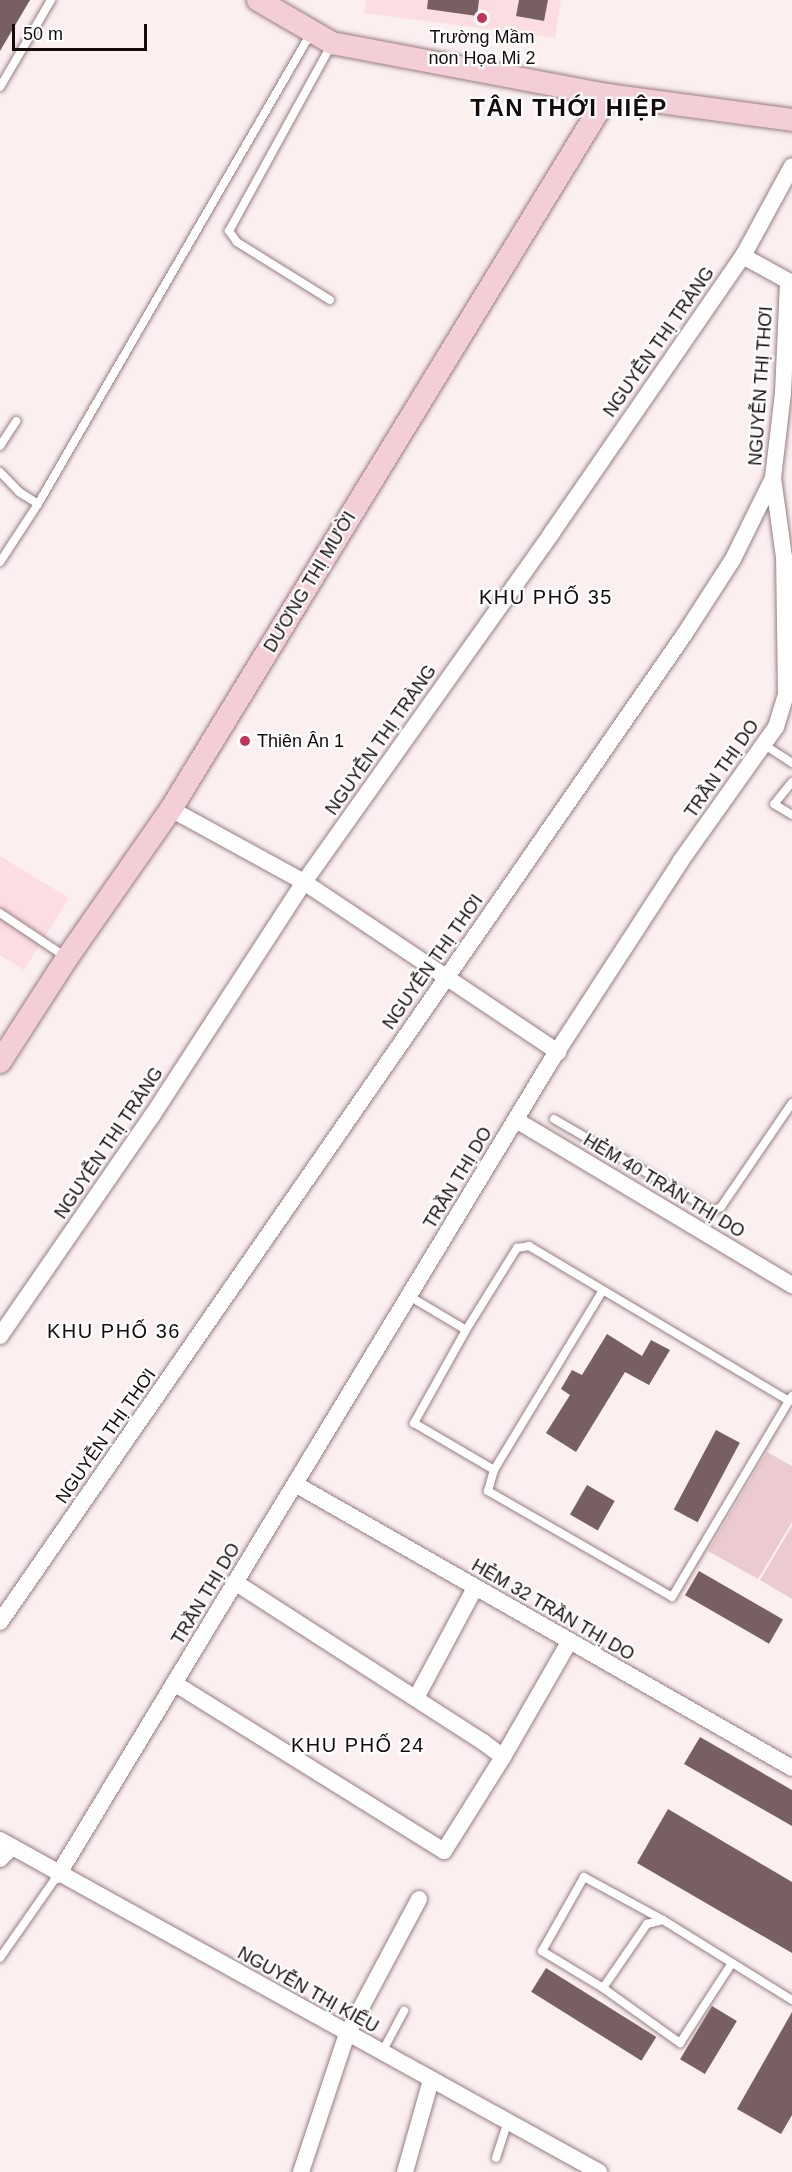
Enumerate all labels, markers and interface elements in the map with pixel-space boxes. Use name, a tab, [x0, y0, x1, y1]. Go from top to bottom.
marker: Trường Mầm non Họa Mi 2	[475, 11, 489, 25]
scale bar	[15, 12, 150, 50]
text: 50 m	[23, 24, 63, 44]
place label: Trường Mầm non Họa Mi 2	[428, 27, 536, 70]
district label: TÂN THỚI HIỆP	[470, 94, 668, 122]
street label: NGUYỄN THỊ TRÀNG	[599, 262, 719, 422]
street label: NGUYỄN THỊ THƠI	[745, 305, 777, 467]
street label: DƯƠNG THỊ MƯỜI	[259, 508, 361, 656]
district label: KHU PHỐ 35	[479, 585, 613, 609]
street label: NGUYỄN THỊ TRÀNG	[321, 660, 441, 820]
street label: TRẦN THỊ DO	[680, 716, 764, 822]
place label: Thiên Ân 1	[257, 730, 344, 752]
marker: Thiên Ân 1	[238, 734, 252, 748]
street label: NGUYỄN THỊ THƠI	[378, 890, 488, 1034]
street label: NGUYỄN THỊ TRÀNG	[50, 1063, 168, 1223]
street label: TRẦN THỊ DO	[419, 1123, 497, 1233]
street label: HẺM 40 TRẦN THỊ DO	[579, 1129, 749, 1243]
district label: KHU PHỐ 36	[47, 1319, 181, 1343]
street label: NGUYỄN THỊ THƠI	[51, 1364, 161, 1508]
street label: TRẦN THỊ DO	[167, 1539, 245, 1649]
street label: HẺM 32 TRẦN THỊ DO	[467, 1554, 639, 1666]
district label: KHU PHỐ 24	[291, 1733, 425, 1757]
street label: NGUYỄN THỊ KIỂU	[234, 1942, 382, 2038]

